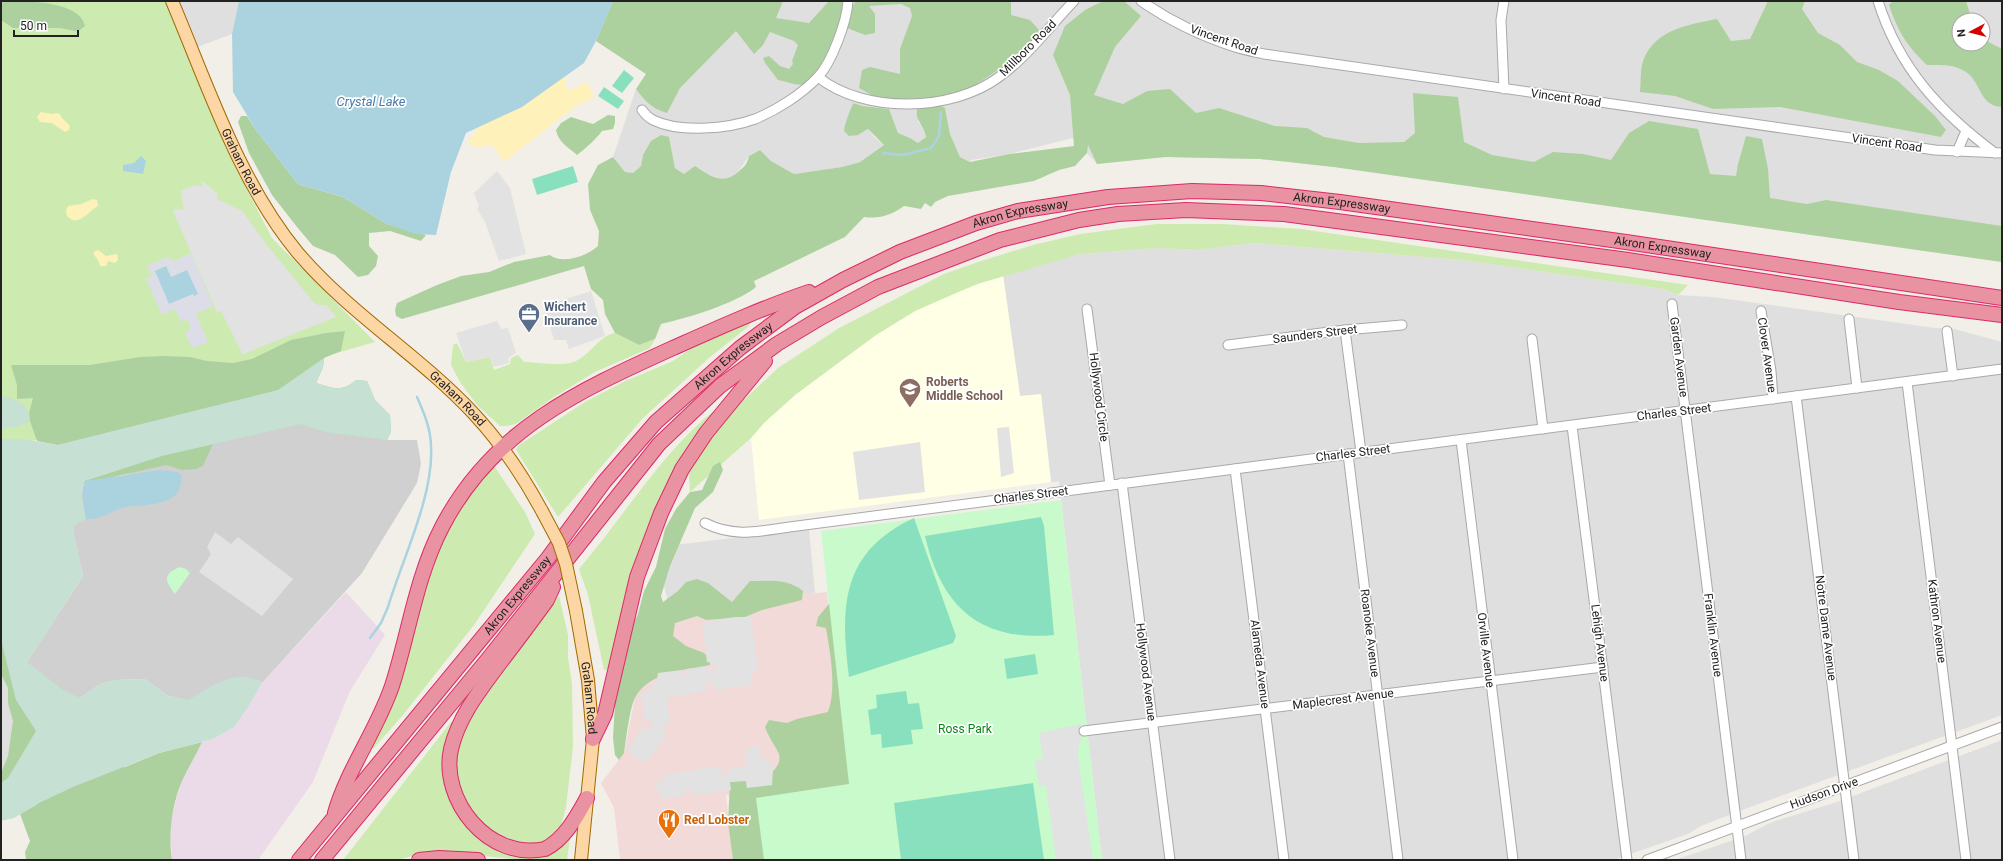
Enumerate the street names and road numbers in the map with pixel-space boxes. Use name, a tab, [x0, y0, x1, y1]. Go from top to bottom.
street label: Millboro Road	[997, 17, 1059, 79]
street label: Vincent Road	[1188, 22, 1260, 58]
street label: Vincent Road	[1530, 86, 1602, 110]
street label: Graham Road	[219, 126, 264, 198]
street label: Vincent Road	[1851, 131, 1923, 155]
street label: Akron Expressway	[1292, 190, 1391, 216]
street label: Akron Expressway	[971, 196, 1069, 231]
street label: Akron Expressway	[1613, 233, 1712, 262]
street label: Garden Avenue	[1667, 316, 1691, 398]
street label: Clover Avenue	[1755, 316, 1779, 394]
street label: Akron Expressway	[691, 319, 775, 392]
street label: Saunders Street	[1272, 322, 1358, 346]
street label: Hollywood Circle	[1087, 352, 1111, 442]
street label: Graham Road	[427, 368, 488, 429]
street label: Charles Street	[1636, 400, 1712, 424]
street label: Charles Street	[1315, 441, 1391, 465]
street label: Charles Street	[993, 483, 1069, 507]
street label: Akron Expressway	[481, 553, 554, 638]
street label: Notre Dame Avenue	[1813, 574, 1839, 682]
street label: Kathron Avenue	[1925, 578, 1949, 664]
street label: Roanoke Avenue	[1358, 588, 1382, 678]
street label: Franklin Avenue	[1701, 592, 1725, 678]
street label: Lehigh Avenue	[1588, 603, 1612, 683]
street label: Orville Avenue	[1474, 612, 1498, 688]
street label: Alameda Avenue	[1248, 619, 1272, 709]
street label: Hollywood Avenue	[1133, 622, 1159, 722]
street label: Graham Road	[578, 661, 600, 735]
street label: Maplecrest Avenue	[1292, 686, 1394, 712]
street label: Hudson Drive	[1788, 774, 1860, 812]

